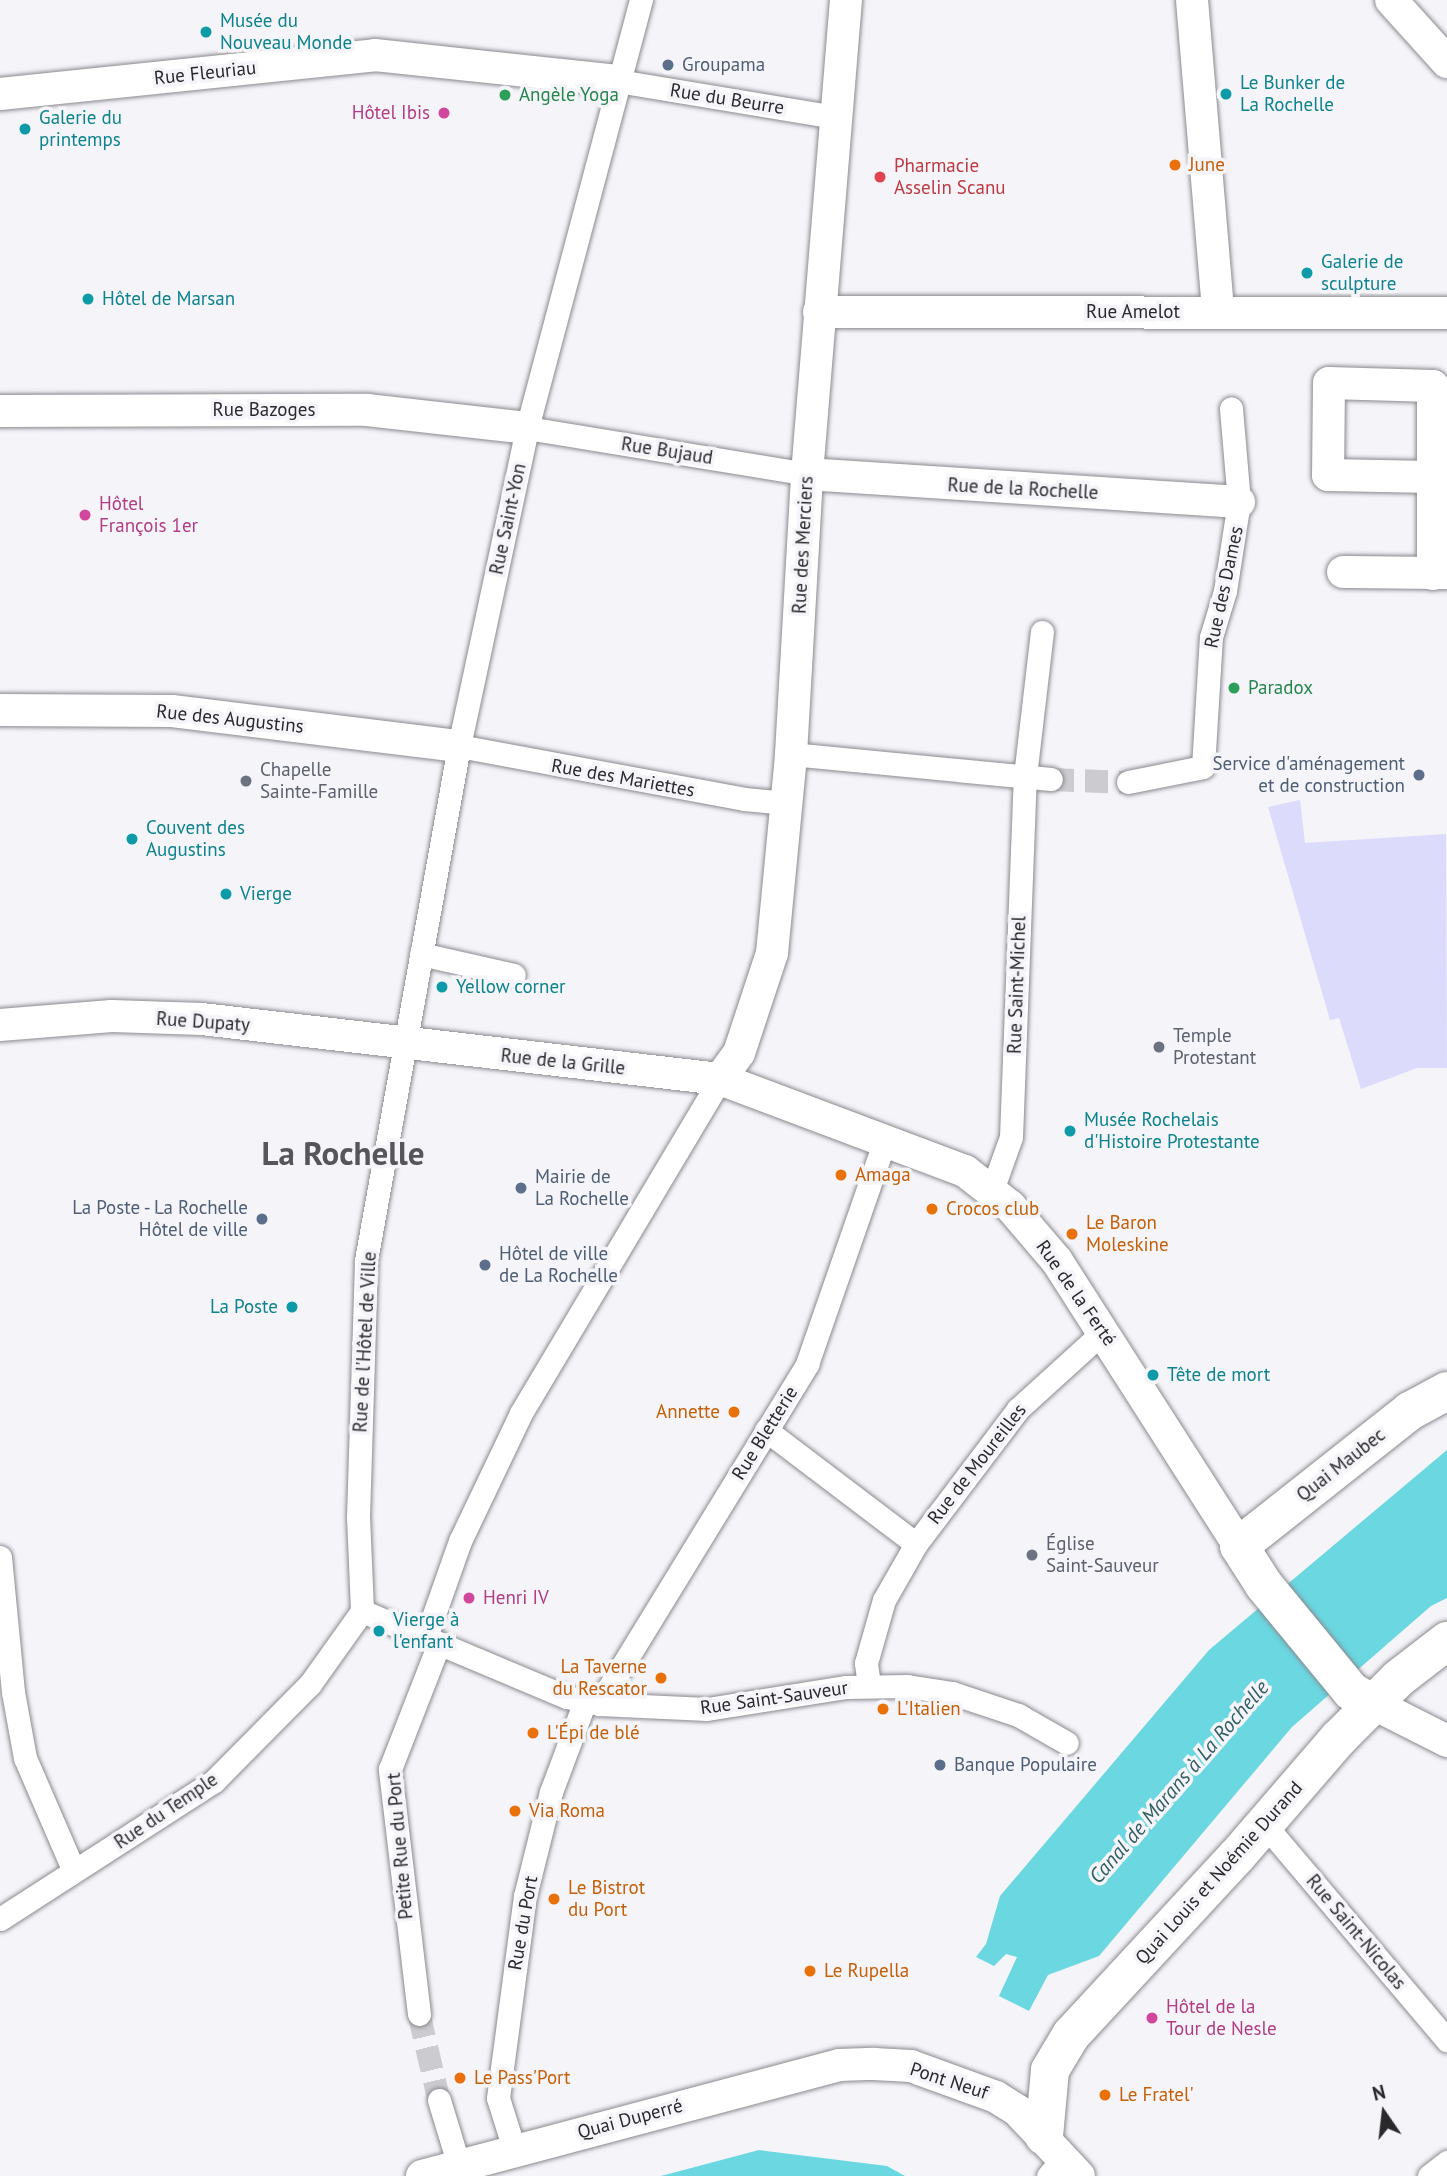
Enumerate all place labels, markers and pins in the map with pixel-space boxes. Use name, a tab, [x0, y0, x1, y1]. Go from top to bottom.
place label: Musée du Nouveau Monde	[220, 10, 352, 54]
marker: Musée du Nouveau Monde	[198, 24, 214, 40]
place label: Groupama	[682, 54, 765, 76]
marker: Groupama	[660, 57, 676, 73]
place label: Le Bunker de La Rochelle	[1240, 72, 1345, 116]
place label: Angèle Yoga	[519, 84, 619, 106]
marker: Le Bunker de La Rochelle	[1218, 86, 1234, 102]
marker: Angèle Yoga	[497, 87, 513, 103]
place label: Hôtel Ibis	[352, 102, 430, 124]
marker: Hôtel Ibis	[436, 105, 452, 121]
place label: Galerie du printemps	[39, 107, 122, 151]
marker: Galerie du printemps	[17, 121, 33, 137]
place label: June	[1189, 154, 1225, 176]
place label: Pharmacie Asselin Scanu	[894, 155, 1006, 199]
marker: June	[1167, 157, 1183, 173]
marker: Pharmacie Asselin Scanu	[872, 169, 888, 185]
place label: Galerie de sculpture	[1321, 251, 1403, 295]
marker: Galerie de sculpture	[1299, 265, 1315, 281]
place label: Hôtel de Marsan	[102, 288, 235, 310]
marker: Hôtel de Marsan	[80, 291, 96, 307]
place label: Hôtel François 1er	[99, 493, 198, 537]
marker: Hôtel François 1er	[77, 507, 93, 523]
place label: Paradox	[1248, 677, 1313, 699]
marker: Paradox	[1226, 680, 1242, 696]
place label: Service d'aménagement et de construction	[1212, 753, 1405, 797]
place label: Chapelle Sainte-Famille	[260, 759, 378, 803]
marker: Service d'aménagement et de construction	[1411, 767, 1427, 783]
marker: Chapelle Sainte-Famille	[238, 773, 254, 789]
place label: Couvent des Augustins	[146, 817, 245, 861]
marker: Couvent des Augustins	[124, 831, 140, 847]
place label: Vierge	[240, 883, 292, 905]
marker: Vierge	[218, 886, 234, 902]
place label: Yellow corner	[456, 976, 566, 998]
marker: Yellow corner	[434, 979, 450, 995]
place label: Temple Protestant	[1173, 1025, 1256, 1069]
marker: Temple Protestant	[1151, 1039, 1167, 1055]
place label: Musée Rochelais d'Histoire Protestante	[1084, 1109, 1260, 1153]
marker: Musée Rochelais d'Histoire Protestante	[1062, 1123, 1078, 1139]
place label: Amaga	[855, 1164, 911, 1186]
place label: Mairie de La Rochelle	[535, 1166, 629, 1210]
marker: Amaga	[833, 1167, 849, 1183]
marker: Mairie de La Rochelle	[513, 1180, 529, 1196]
place label: La Poste - La Rochelle Hôtel de ville	[69, 1197, 248, 1241]
place label: Crocos club	[946, 1198, 1039, 1220]
marker: Crocos club	[924, 1201, 940, 1217]
marker: La Poste - La Rochelle Hôtel de ville	[254, 1211, 270, 1227]
place label: Le Baron Moleskine	[1086, 1212, 1169, 1256]
marker: Le Baron Moleskine	[1064, 1226, 1080, 1242]
place label: Hôtel de ville de La Rochelle	[499, 1243, 618, 1287]
marker: Hôtel de ville de La Rochelle	[477, 1257, 493, 1273]
place label: La Poste	[210, 1296, 278, 1318]
marker: La Poste	[284, 1299, 300, 1315]
place label: Tête de mort	[1167, 1364, 1270, 1386]
marker: Tête de mort	[1145, 1367, 1161, 1383]
place label: Annette	[656, 1401, 720, 1423]
marker: Annette	[726, 1404, 742, 1420]
place label: Église Saint-Sauveur	[1046, 1533, 1159, 1577]
marker: Église Saint-Sauveur	[1024, 1547, 1040, 1563]
place label: Henri IV	[483, 1587, 549, 1609]
marker: Henri IV	[461, 1590, 477, 1606]
place label: Vierge à l'enfant	[393, 1609, 459, 1653]
marker: Vierge à l'enfant	[371, 1623, 387, 1639]
place label: La Taverne du Rescator	[553, 1656, 647, 1700]
marker: La Taverne du Rescator	[653, 1670, 669, 1686]
place label: L'Italien	[897, 1698, 961, 1720]
marker: L'Italien	[875, 1701, 891, 1717]
place label: L'Épi de blé	[547, 1722, 640, 1744]
marker: L'Épi de blé	[525, 1725, 541, 1741]
place label: Banque Populaire	[954, 1754, 1097, 1776]
marker: Banque Populaire	[932, 1757, 948, 1773]
place label: Via Roma	[529, 1800, 605, 1822]
marker: Via Roma	[507, 1803, 523, 1819]
place label: Le Bistrot du Port	[568, 1877, 645, 1921]
marker: Le Bistrot du Port	[546, 1891, 562, 1907]
place label: Le Rupella	[824, 1960, 909, 1982]
marker: Le Rupella	[802, 1963, 818, 1979]
place label: Hôtel de la Tour de Nesle	[1166, 1996, 1277, 2040]
marker: Hôtel de la Tour de Nesle	[1144, 2010, 1160, 2026]
place label: Le Pass'Port	[474, 2067, 571, 2089]
marker: Le Pass'Port	[452, 2070, 468, 2086]
place label: Le Fratel'	[1119, 2084, 1194, 2106]
marker: Le Fratel'	[1097, 2087, 1113, 2103]

